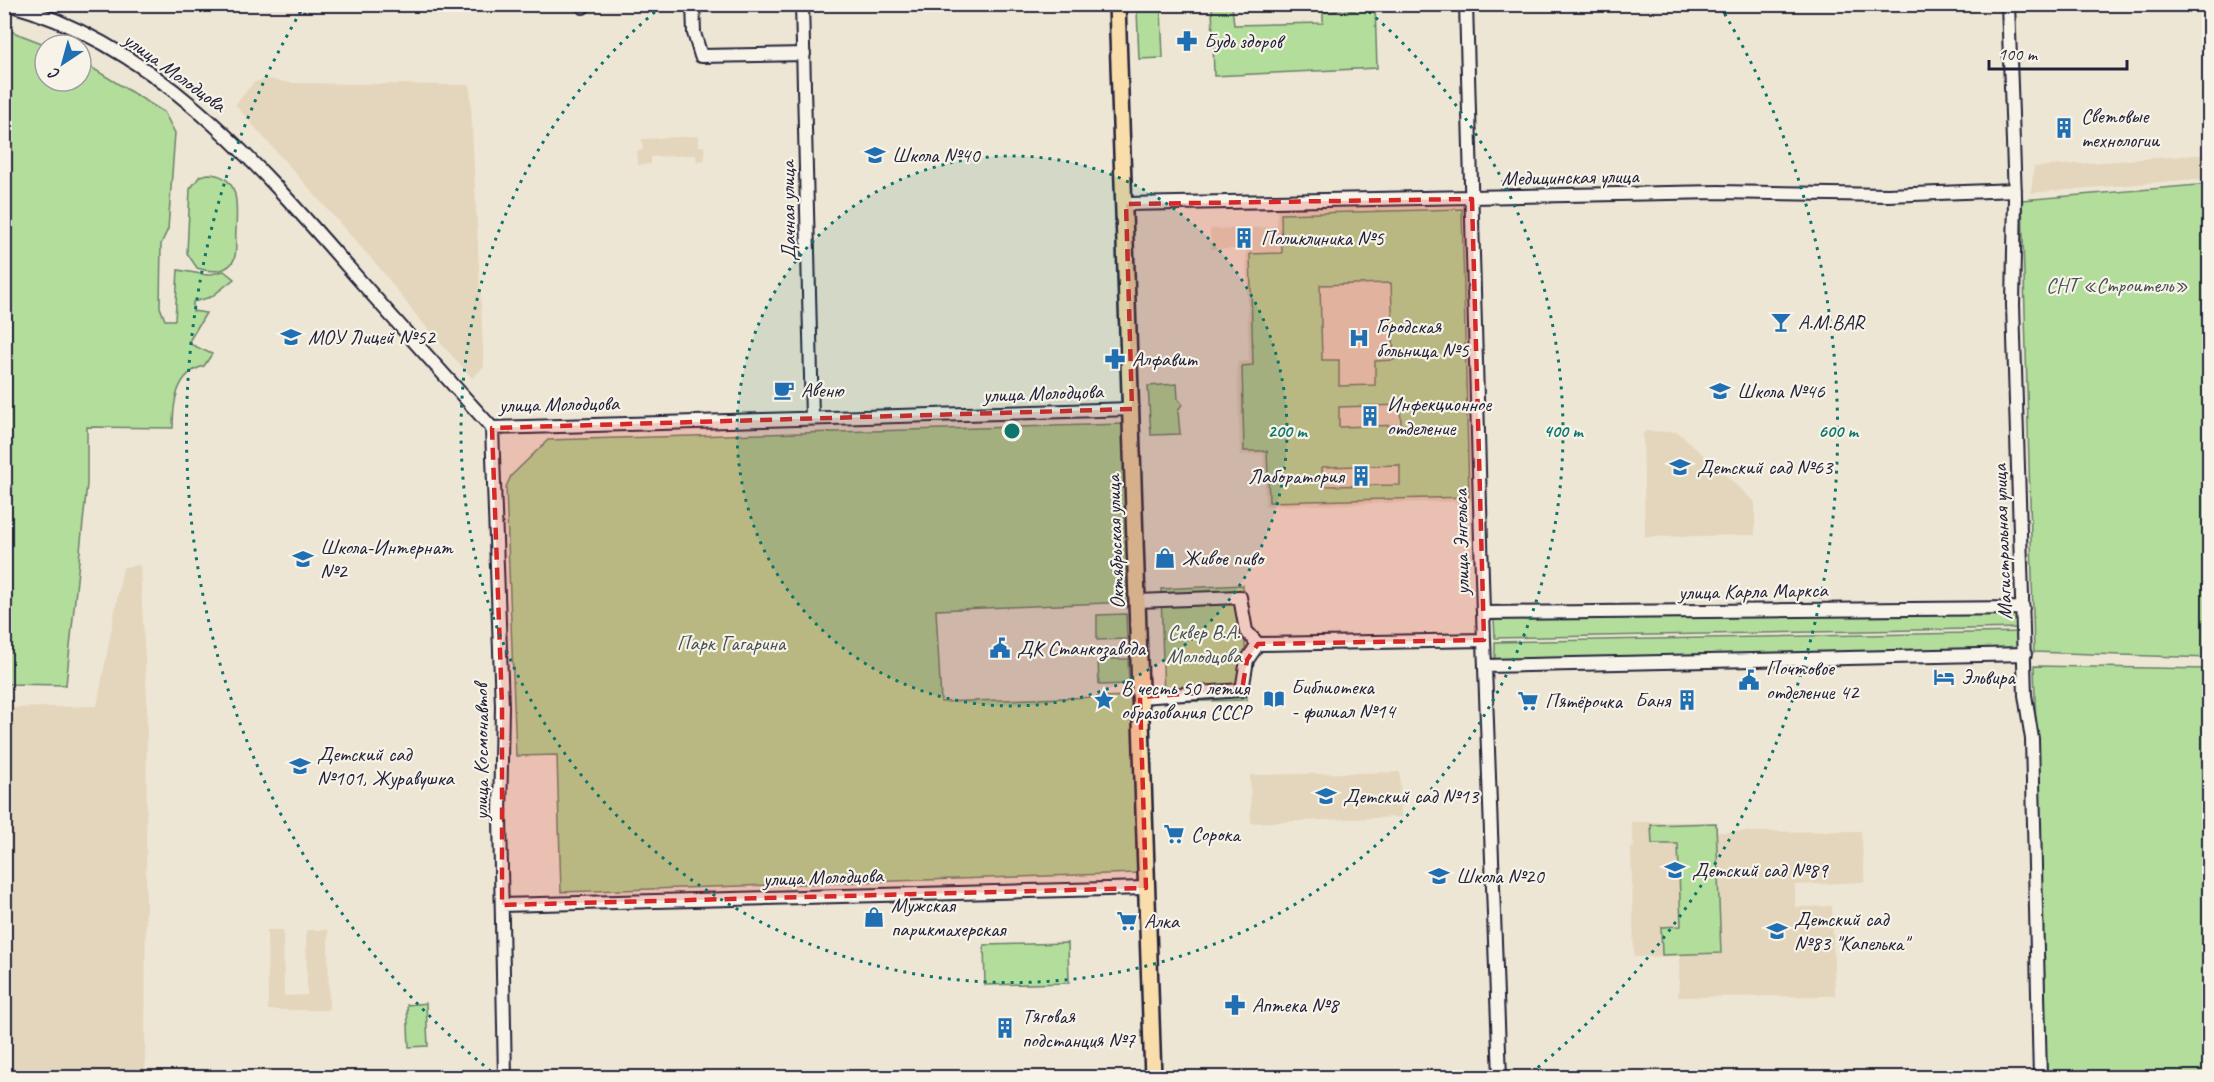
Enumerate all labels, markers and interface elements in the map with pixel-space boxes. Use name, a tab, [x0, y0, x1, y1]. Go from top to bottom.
street label: улица Молодцова	[117, 25, 233, 119]
place label: Будь здоров	[1204, 28, 1286, 54]
pharmacy icon: Будь здоров	[1175, 29, 1199, 53]
north arrow	[33, 33, 93, 93]
scale bar	[1989, 33, 2127, 71]
text: 100 m	[1998, 43, 2039, 65]
text: С	[44, 63, 64, 85]
place label: Световые технологии	[2081, 103, 2161, 153]
building icon: Световые технологии	[2052, 116, 2076, 140]
place label: Школа №40	[892, 142, 981, 168]
school or university icon: Школа №40	[863, 143, 887, 167]
street label: Дачная улица	[774, 158, 802, 261]
street label: Медицинская улица	[1501, 163, 1640, 191]
place label: Поликлиника №5	[1261, 225, 1385, 251]
building icon: Поликлиника №5	[1232, 226, 1256, 250]
park label: СНТ «Строитель»	[2046, 272, 2188, 298]
place label: А.М.BAR	[1798, 309, 1866, 335]
bar icon: А.М.BAR	[1769, 310, 1793, 334]
place label: Городская больница №5	[1376, 313, 1470, 363]
place label: МОУ Лицей №52	[308, 324, 437, 350]
school or university icon: МОУ Лицей №52	[279, 325, 303, 349]
hospital icon: Городская больница №5	[1347, 326, 1371, 350]
place label: Алфавит	[1132, 346, 1198, 372]
pharmacy icon: Алфавит	[1103, 347, 1127, 371]
place label: Авеню	[801, 377, 845, 403]
cafe icon: Авеню	[772, 378, 796, 402]
street label: улица Молодцова	[981, 378, 1105, 408]
place label: Школа №46	[1737, 378, 1825, 404]
school or university icon: Школа №46	[1708, 379, 1732, 403]
street label: улица Молодцова	[497, 390, 621, 418]
place label: Инфекционное отделение	[1387, 391, 1492, 441]
building icon: Инфекционное отделение	[1358, 404, 1382, 428]
text: 200 m	[1268, 420, 1308, 442]
text: 400 m	[1544, 420, 1584, 442]
text: 600 m	[1818, 420, 1859, 442]
centre of rings	[1002, 421, 1022, 441]
place label: Детский сад №63	[1697, 454, 1834, 480]
school or university icon: Детский сад №63	[1668, 455, 1692, 479]
street label: Магистральная улица	[1986, 462, 2018, 620]
place label: Лаборатория	[1248, 463, 1346, 489]
building icon: Лаборатория	[1349, 464, 1373, 488]
street label: Октябрьская улица	[1100, 472, 1130, 609]
street label: улица Энгельса	[1447, 487, 1475, 597]
place label: Школа-Интернат №2	[320, 534, 454, 584]
place label: Живое пиво	[1182, 545, 1266, 571]
shop icon: Живое пиво	[1153, 546, 1177, 570]
school or university icon: Школа-Интернат №2	[291, 547, 315, 571]
street label: улица Карла Маркса	[1676, 577, 1830, 605]
park label: Сквер В.А. Молодцова	[1167, 619, 1243, 669]
park label: Парк Гагарина	[677, 630, 787, 656]
place label: ДК Станкозавода	[1017, 635, 1146, 662]
public building icon: ДК Станкозавода	[988, 636, 1012, 660]
place label: Почтовое отделение 42	[1766, 655, 1860, 705]
place label: Эльвира	[1961, 664, 2016, 690]
hotel icon: Эльвира	[1932, 665, 1956, 689]
public building icon: Почтовое отделение 42	[1737, 668, 1761, 692]
place label: Библиотека - филиал №14	[1291, 674, 1397, 724]
place label: В честь 50 летия образования СССР	[1121, 675, 1253, 725]
street label: улица Космонавтов	[468, 680, 494, 822]
library icon: Библиотека - филиал №14	[1262, 687, 1286, 711]
place label: Баня	[1635, 687, 1671, 713]
place icon: В честь 50 летия образования СССР	[1092, 688, 1116, 712]
place label: Пятёрочка	[1545, 688, 1624, 714]
building icon: Баня	[1675, 688, 1699, 712]
supermarket icon: Пятёрочка	[1516, 689, 1540, 713]
place label: Детский сад №101, Журавушка	[317, 741, 456, 791]
school or university icon: Детский сад №101, Журавушка	[288, 754, 312, 778]
place label: Детский сад №13	[1343, 783, 1480, 809]
school or university icon: Детский сад №13	[1314, 784, 1338, 808]
place label: Сорока	[1191, 821, 1242, 847]
supermarket icon: Сорока	[1162, 822, 1186, 846]
place label: Детский сад №89	[1692, 857, 1829, 883]
school or university icon: Детский сад №89	[1663, 858, 1687, 882]
street label: улица Молодцова	[761, 862, 885, 892]
place label: Школа №20	[1456, 863, 1545, 889]
school or university icon: Школа №20	[1427, 864, 1451, 888]
place label: Мужская парикмахерская	[891, 892, 1007, 942]
shop icon: Мужская парикмахерская	[862, 905, 886, 929]
place label: Детский сад №83 "Капелька"	[1794, 906, 1912, 956]
place label: Алка	[1144, 908, 1181, 934]
supermarket icon: Алка	[1115, 909, 1139, 933]
school or university icon: Детский сад №83 "Капелька"	[1765, 919, 1789, 943]
place label: Аптека №8	[1252, 992, 1341, 1018]
pharmacy icon: Аптека №8	[1223, 993, 1247, 1017]
place label: Тяговая подстанция №7	[1022, 1003, 1137, 1053]
building icon: Тяговая подстанция №7	[993, 1016, 1017, 1040]

